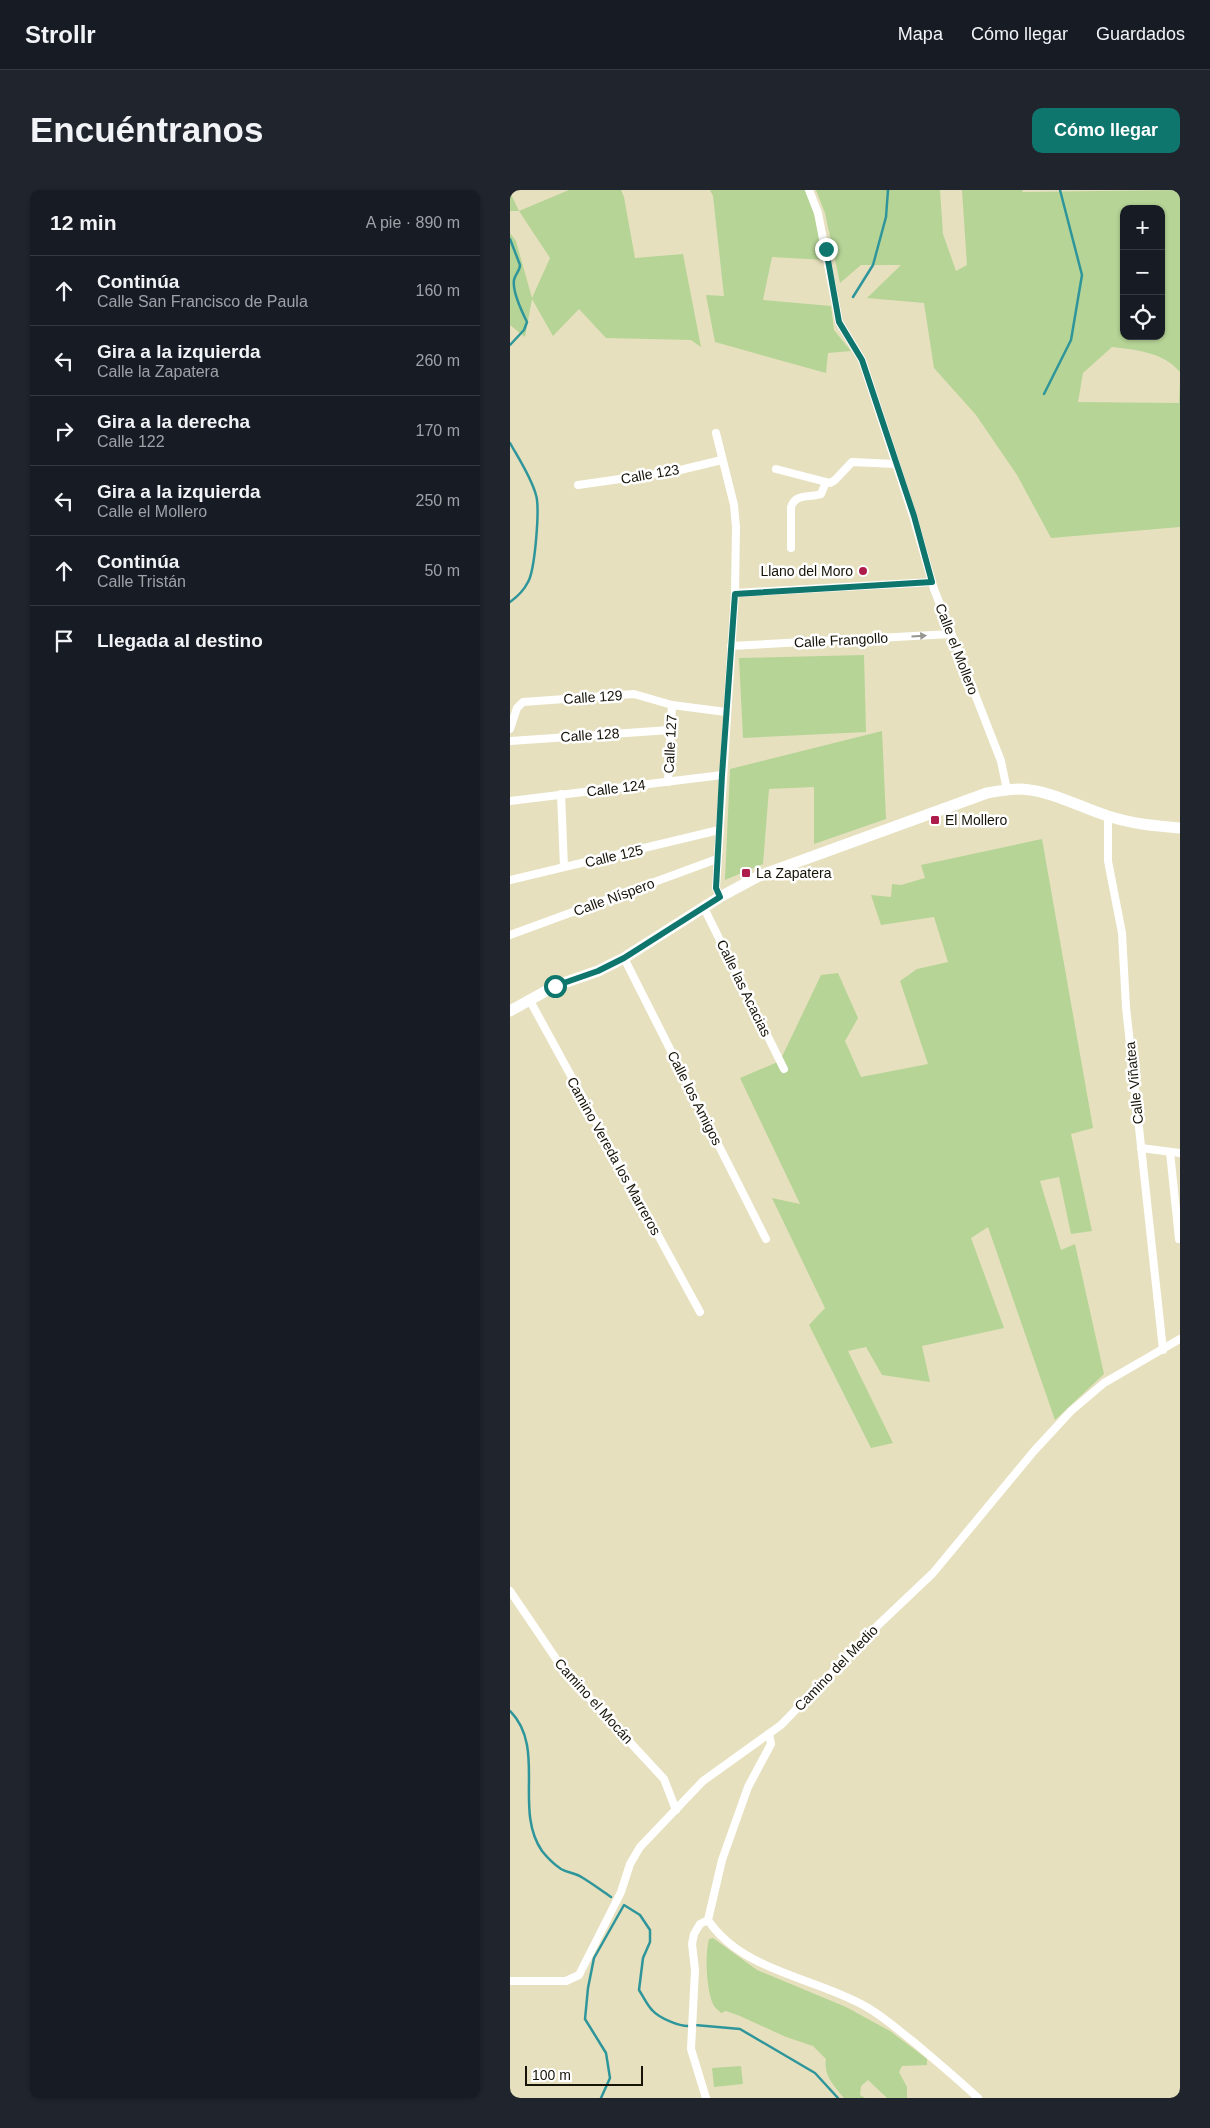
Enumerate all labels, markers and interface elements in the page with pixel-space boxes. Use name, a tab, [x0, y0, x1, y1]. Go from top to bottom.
text: Strollr	[25, 21, 96, 48]
text: Mapa	[898, 24, 943, 44]
text: Cómo llegar	[971, 24, 1068, 44]
text: Guardados	[1096, 24, 1185, 44]
button: Cómo llegar	[1032, 108, 1180, 153]
text: Encuéntranos	[30, 110, 263, 149]
map controls	[1120, 205, 1165, 340]
button: +	[1120, 205, 1165, 250]
text: 12 min	[50, 211, 117, 234]
text: A pie · 890 m	[366, 214, 460, 231]
route end	[815, 238, 838, 261]
button: −	[1120, 250, 1165, 295]
text: Continúa	[97, 271, 179, 292]
icon: ahead	[50, 277, 78, 305]
text: 160 m	[416, 282, 460, 299]
text: Calle San Francisco de Paula	[97, 293, 308, 310]
button: locate	[1120, 295, 1165, 340]
text: Gira a la izquierda	[97, 341, 261, 362]
icon: left	[50, 347, 78, 375]
text: 260 m	[416, 352, 460, 369]
text: Calle la Zapatera	[97, 363, 219, 380]
text: Gira a la derecha	[97, 411, 250, 432]
icon: right	[50, 417, 78, 445]
text: 170 m	[416, 422, 460, 439]
text: Calle 122	[97, 433, 165, 450]
street label: Calle 123	[619, 461, 681, 487]
text: Gira a la izquierda	[97, 481, 261, 502]
icon: left	[50, 487, 78, 515]
text: 250 m	[416, 492, 460, 509]
text: Calle el Mollero	[97, 503, 207, 520]
text: Continúa	[97, 551, 179, 572]
icon: ahead	[50, 557, 78, 585]
text: 50 m	[424, 562, 460, 579]
place label: Llano del Moro	[760, 563, 853, 579]
marker: Llano del Moro	[857, 565, 869, 577]
text: Calle Tristán	[97, 573, 186, 590]
street label: Calle el Mollero	[932, 601, 982, 697]
icon: arrive	[50, 627, 78, 655]
text: Llegada al destino	[97, 630, 263, 651]
street label: Calle Frangollo	[794, 630, 889, 650]
one-way arrow	[911, 632, 927, 640]
street label: Calle 129	[563, 687, 623, 707]
street label: Calle 127	[660, 714, 680, 774]
street label: Calle 128	[560, 725, 620, 745]
street label: Calle 124	[586, 776, 647, 800]
place label: El Mollero	[945, 812, 1007, 828]
marker: El Mollero	[929, 814, 941, 826]
street label: Calle 125	[583, 842, 645, 870]
place label: La Zapatera	[756, 865, 832, 881]
marker: La Zapatera	[740, 867, 752, 879]
street label: Calle Níspero	[571, 875, 657, 919]
street label: Calle las Acacias	[714, 937, 774, 1039]
route start	[544, 975, 567, 998]
street label: Calle Viñatea	[1122, 1041, 1146, 1125]
street label: Calle los Amigos	[664, 1048, 726, 1148]
street label: Camino Vereda los Marreros	[564, 1074, 664, 1238]
street label: Camino del Medio	[791, 1622, 881, 1714]
street label: Camino el Mocán	[552, 1655, 636, 1747]
scale bar	[525, 2063, 642, 2086]
text: 100 m	[532, 2067, 571, 2083]

